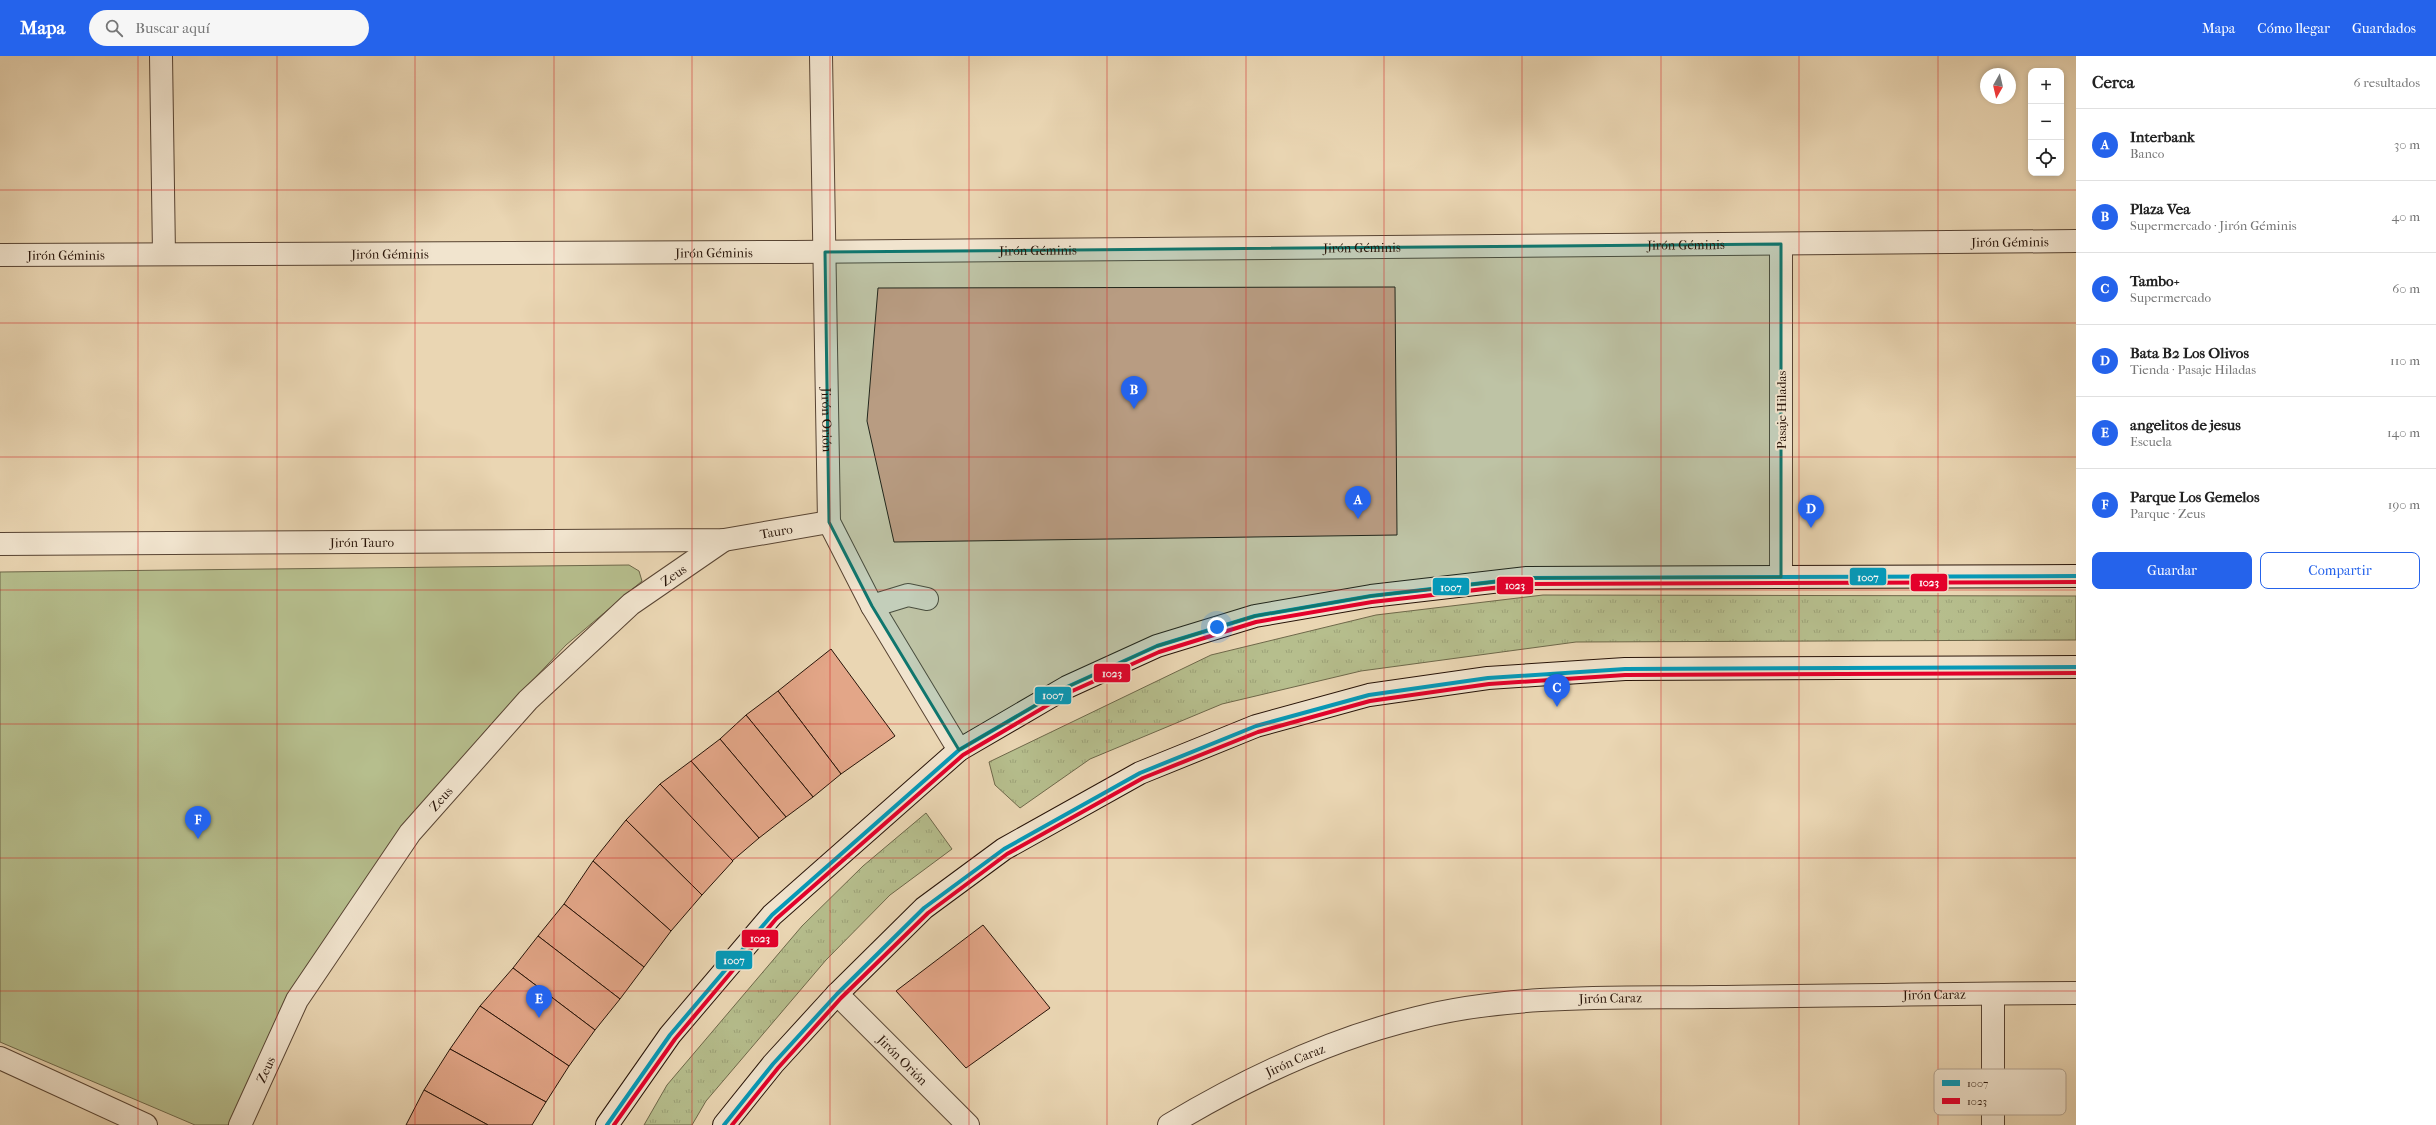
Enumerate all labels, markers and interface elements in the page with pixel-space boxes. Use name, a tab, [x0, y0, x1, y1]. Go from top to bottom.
search box	[89, 10, 369, 46]
text: Mapa	[20, 17, 65, 39]
icon: search	[103, 17, 125, 39]
text: Buscar aquí	[135, 19, 210, 37]
text: Mapa	[2202, 20, 2235, 37]
text: Cómo llegar	[2257, 20, 2330, 37]
text: Guardados	[2352, 20, 2416, 37]
north arrow	[1980, 68, 2016, 104]
map controls	[2028, 68, 2064, 176]
button: +	[2028, 68, 2064, 104]
text: Cerca	[2092, 72, 2134, 92]
text: 6 resultados	[2353, 75, 2420, 90]
button: −	[2028, 104, 2064, 140]
text: Interbank	[2130, 128, 2195, 146]
text: A	[2101, 137, 2109, 152]
text: 30 m	[2394, 137, 2420, 152]
button: locate	[2028, 140, 2064, 176]
text: Banco	[2130, 146, 2164, 161]
text: Plaza Vea	[2130, 200, 2190, 218]
text: B	[2101, 209, 2109, 224]
text: 40 m	[2392, 209, 2420, 224]
text: Supermercado · Jirón Géminis	[2130, 218, 2297, 233]
street label: Jirón Géminis	[1970, 234, 2049, 249]
street label: Jirón Géminis	[1646, 237, 1725, 252]
street label: Jirón Géminis	[1322, 239, 1401, 255]
street label: Jirón Géminis	[998, 242, 1077, 258]
street label: Jirón Géminis	[674, 245, 753, 260]
street label: Jirón Géminis	[350, 246, 429, 261]
street label: Jirón Géminis	[26, 247, 105, 262]
text: Tambo+	[2130, 272, 2180, 290]
text: C	[2101, 281, 2109, 296]
text: 60 m	[2392, 281, 2420, 296]
text: Supermercado	[2130, 290, 2211, 305]
text: Bata B2 Los Olivos	[2130, 344, 2249, 362]
text: D	[2100, 353, 2110, 368]
text: 110 m	[2390, 353, 2420, 368]
text: Tienda · Pasaje Hiladas	[2130, 362, 2256, 377]
street label: Pasaje Hiladas	[1774, 370, 1789, 449]
pin: B	[1121, 376, 1147, 409]
street label: Jirón Orión	[819, 387, 835, 453]
text: angelitos de jesus	[2130, 416, 2241, 434]
text: E	[2101, 425, 2109, 440]
text: 140 m	[2387, 425, 2420, 440]
text: Escuela	[2130, 434, 2172, 449]
pin: A	[1345, 486, 1371, 519]
text: Parque Los Gemelos	[2130, 488, 2259, 506]
pin: D	[1798, 495, 1824, 528]
text: F	[2102, 497, 2108, 512]
text: 190 m	[2388, 497, 2420, 512]
text: Parque · Zeus	[2130, 506, 2205, 521]
street label: Tauro	[759, 521, 794, 541]
street label: Jirón Tauro	[329, 534, 394, 550]
button: Guardar	[2092, 552, 2252, 589]
button: Compartir	[2260, 552, 2420, 589]
street label: Zeus	[658, 561, 689, 589]
line badge: 1007	[1849, 567, 1887, 586]
text: 1007	[1857, 571, 1879, 584]
line badge: 1023	[1910, 573, 1948, 592]
line badge: 1023	[1496, 576, 1534, 595]
text: 1023	[1919, 576, 1940, 589]
line badge: 1007	[1432, 577, 1470, 596]
text: 1023	[1505, 579, 1526, 592]
text: 1007	[1440, 581, 1462, 594]
your location	[1207, 617, 1227, 637]
line badge: 1023	[1093, 663, 1131, 683]
text: 1023	[1102, 667, 1123, 680]
pin: C	[1544, 674, 1570, 707]
line badge: 1007	[1034, 686, 1072, 705]
text: 1007	[1042, 689, 1064, 702]
street label: Zeus	[426, 783, 455, 814]
pin: F	[185, 806, 211, 839]
line badge: 1023	[741, 929, 779, 948]
text: 1023	[750, 932, 771, 945]
line badge: 1007	[715, 950, 753, 970]
text: 1007	[723, 954, 745, 967]
pin: E	[526, 985, 552, 1018]
street label: Jirón Caraz	[1902, 986, 1966, 1002]
street label: Jirón Caraz	[1578, 990, 1642, 1006]
street label: Jirón Orión	[874, 1031, 931, 1088]
street label: Jirón Caraz	[1262, 1040, 1327, 1080]
street label: Zeus	[253, 1054, 278, 1085]
legend	[1934, 1069, 2066, 1115]
text: 1007	[1967, 1077, 1988, 1090]
text: 1023	[1967, 1095, 1987, 1108]

